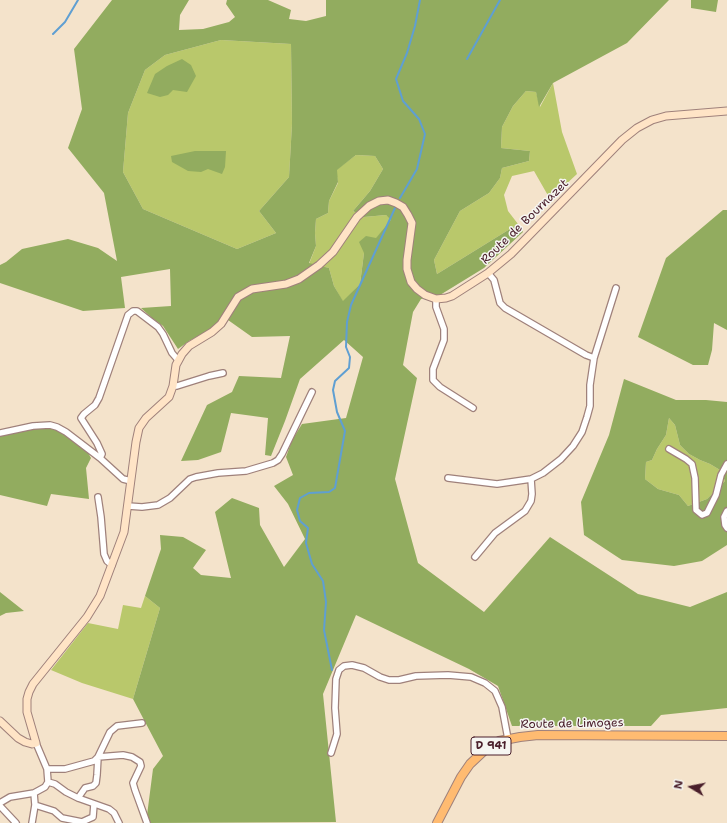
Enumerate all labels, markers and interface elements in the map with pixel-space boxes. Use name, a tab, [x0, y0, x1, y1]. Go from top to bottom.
street label: Route de Bournazet	[478, 176, 572, 268]
street label: Route de Limoges	[520, 716, 624, 732]
road number: D 941	[471, 737, 511, 755]
north arrow	[671, 767, 711, 807]
text: N	[671, 779, 687, 790]

